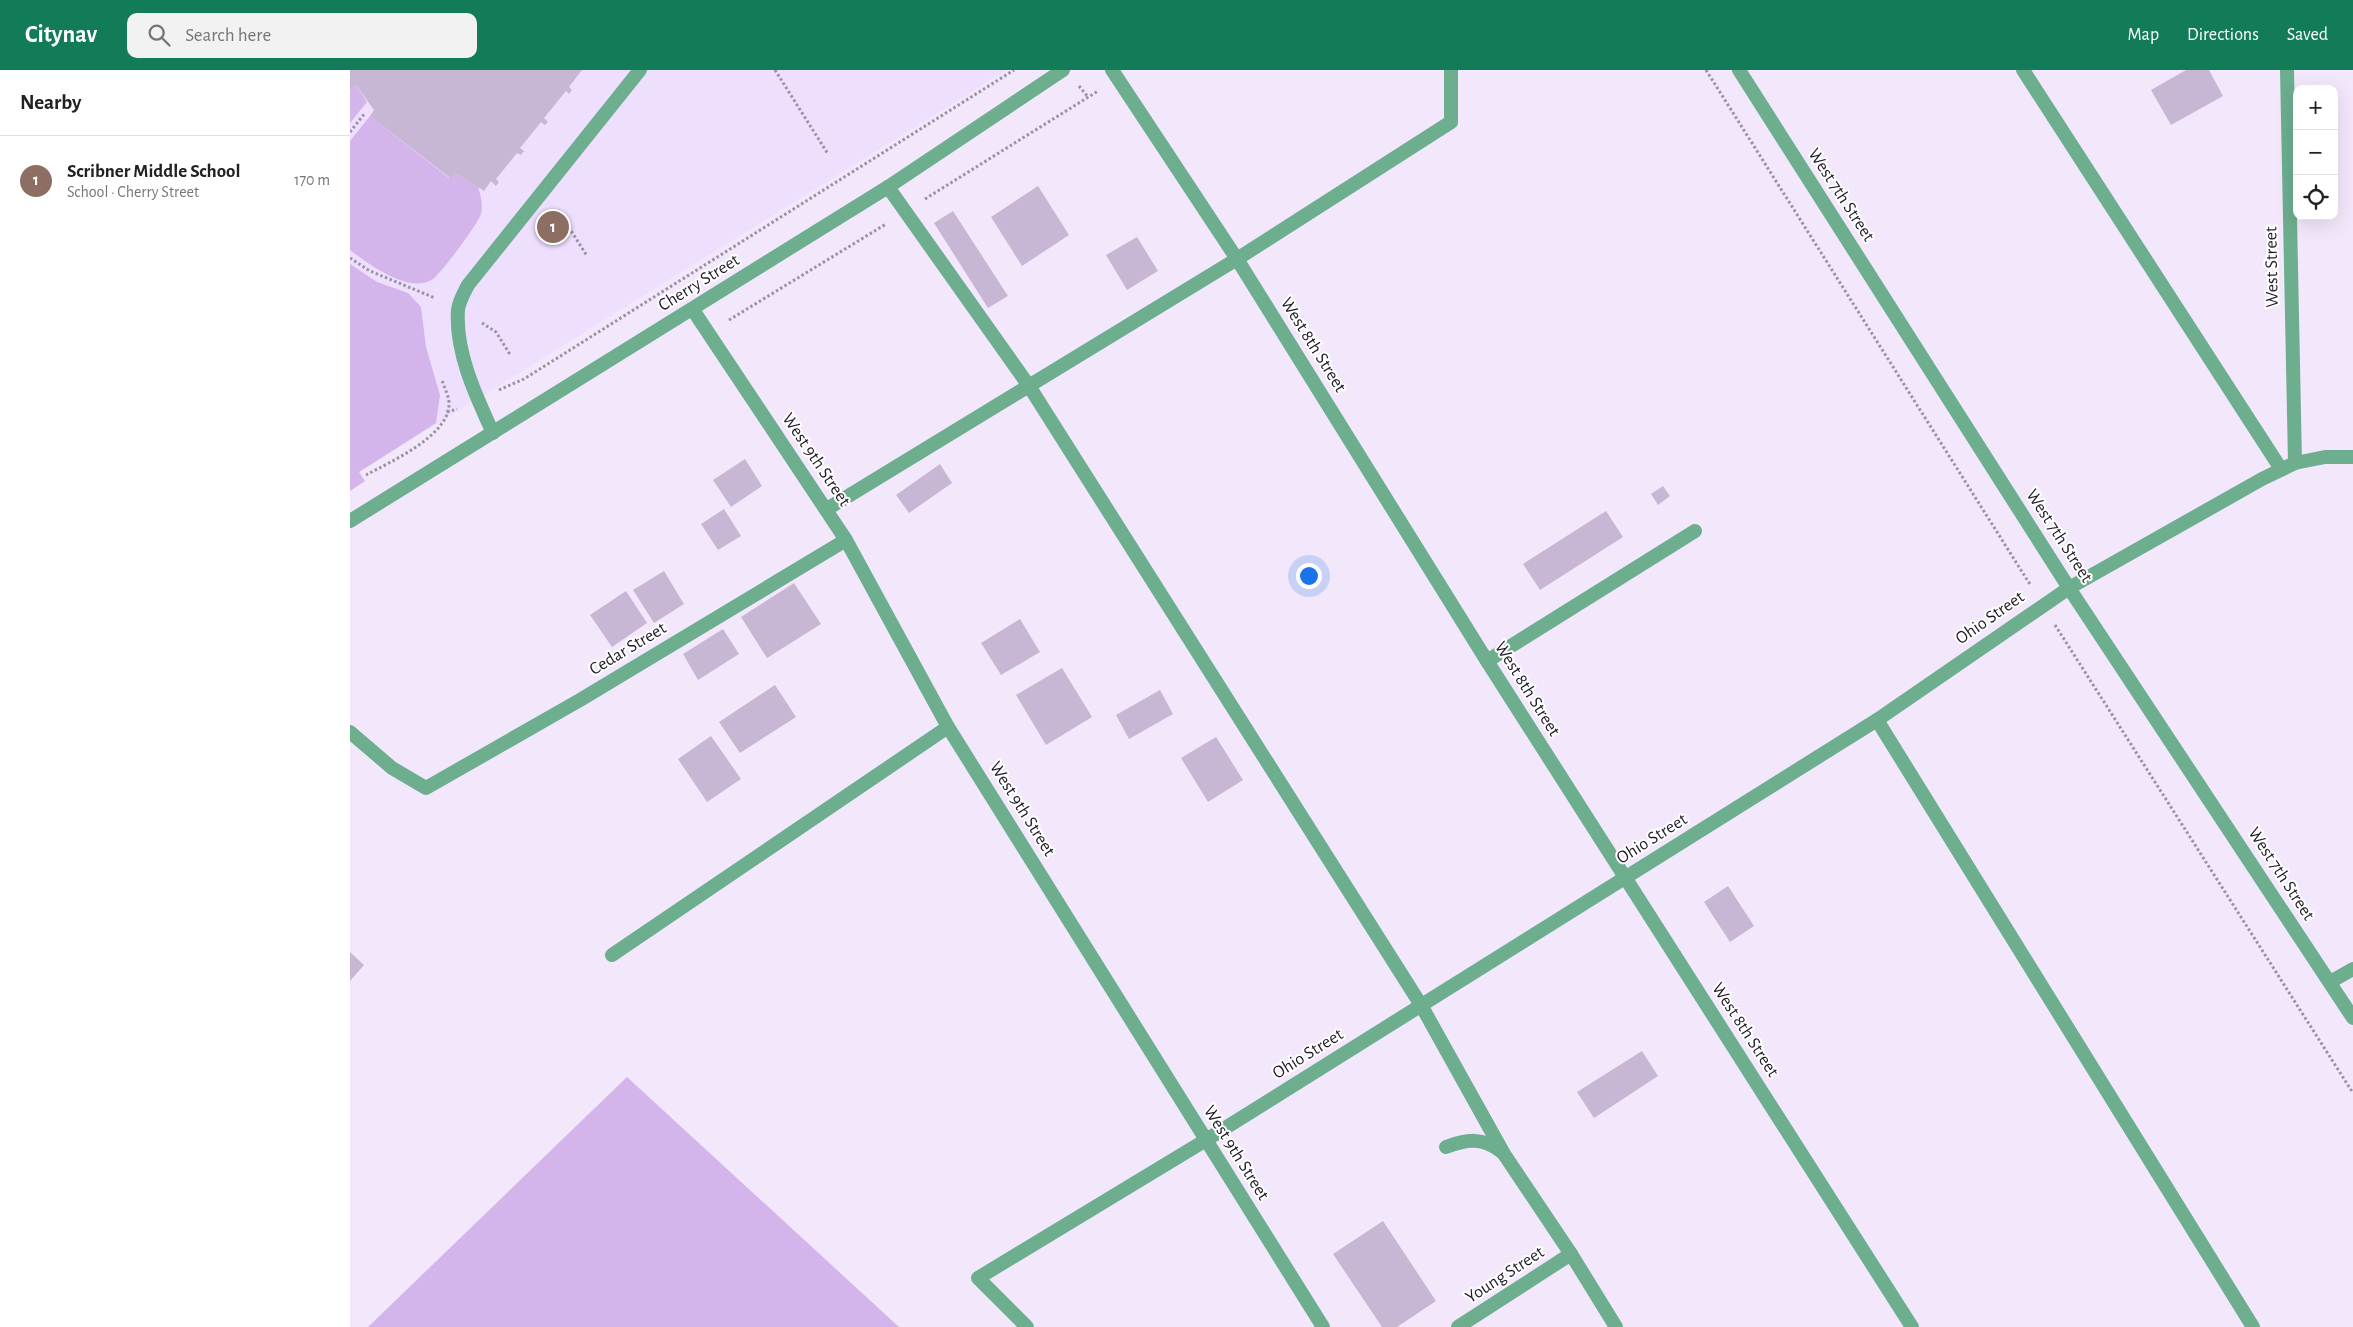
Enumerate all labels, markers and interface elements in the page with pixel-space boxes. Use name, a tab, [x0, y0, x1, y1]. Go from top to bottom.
search box	[127, 13, 477, 58]
icon: search	[145, 21, 173, 49]
text: Citynav	[25, 23, 97, 47]
text: Search here	[185, 26, 271, 45]
text: Map	[2128, 26, 2159, 44]
text: Directions	[2187, 26, 2259, 44]
text: Saved	[2287, 26, 2328, 44]
map controls	[2293, 85, 2338, 220]
button: +	[2293, 85, 2338, 130]
text: Nearby	[20, 92, 81, 113]
button: −	[2293, 130, 2338, 175]
street label: West 7th Street	[1804, 145, 1878, 245]
text: Scribner Middle School	[67, 162, 241, 181]
text: 1	[33, 172, 39, 188]
text: 170 m	[294, 172, 330, 188]
button: locate	[2293, 175, 2338, 220]
text: School · Cherry Street	[67, 184, 199, 200]
pin: 1	[537, 208, 569, 246]
street label: West Street	[2262, 226, 2282, 308]
street label: Cherry Street	[655, 251, 743, 315]
street label: West 8th Street	[1277, 294, 1349, 396]
street label: West 9th Street	[778, 410, 854, 510]
street label: West 7th Street	[2022, 486, 2096, 586]
your location	[1296, 563, 1322, 589]
street label: Ohio Street	[1952, 588, 2028, 648]
street label: Cedar Street	[587, 619, 670, 679]
street label: West 8th Street	[1491, 638, 1563, 740]
street label: West 9th Street	[986, 758, 1058, 860]
street label: Ohio Street	[1614, 810, 1691, 868]
street label: West 7th Street	[2244, 824, 2318, 924]
street label: West 8th Street	[1708, 980, 1782, 1080]
street label: Ohio Street	[1270, 1025, 1347, 1083]
street label: West 9th Street	[1200, 1102, 1272, 1204]
street label: Young Street	[1463, 1243, 1548, 1307]

